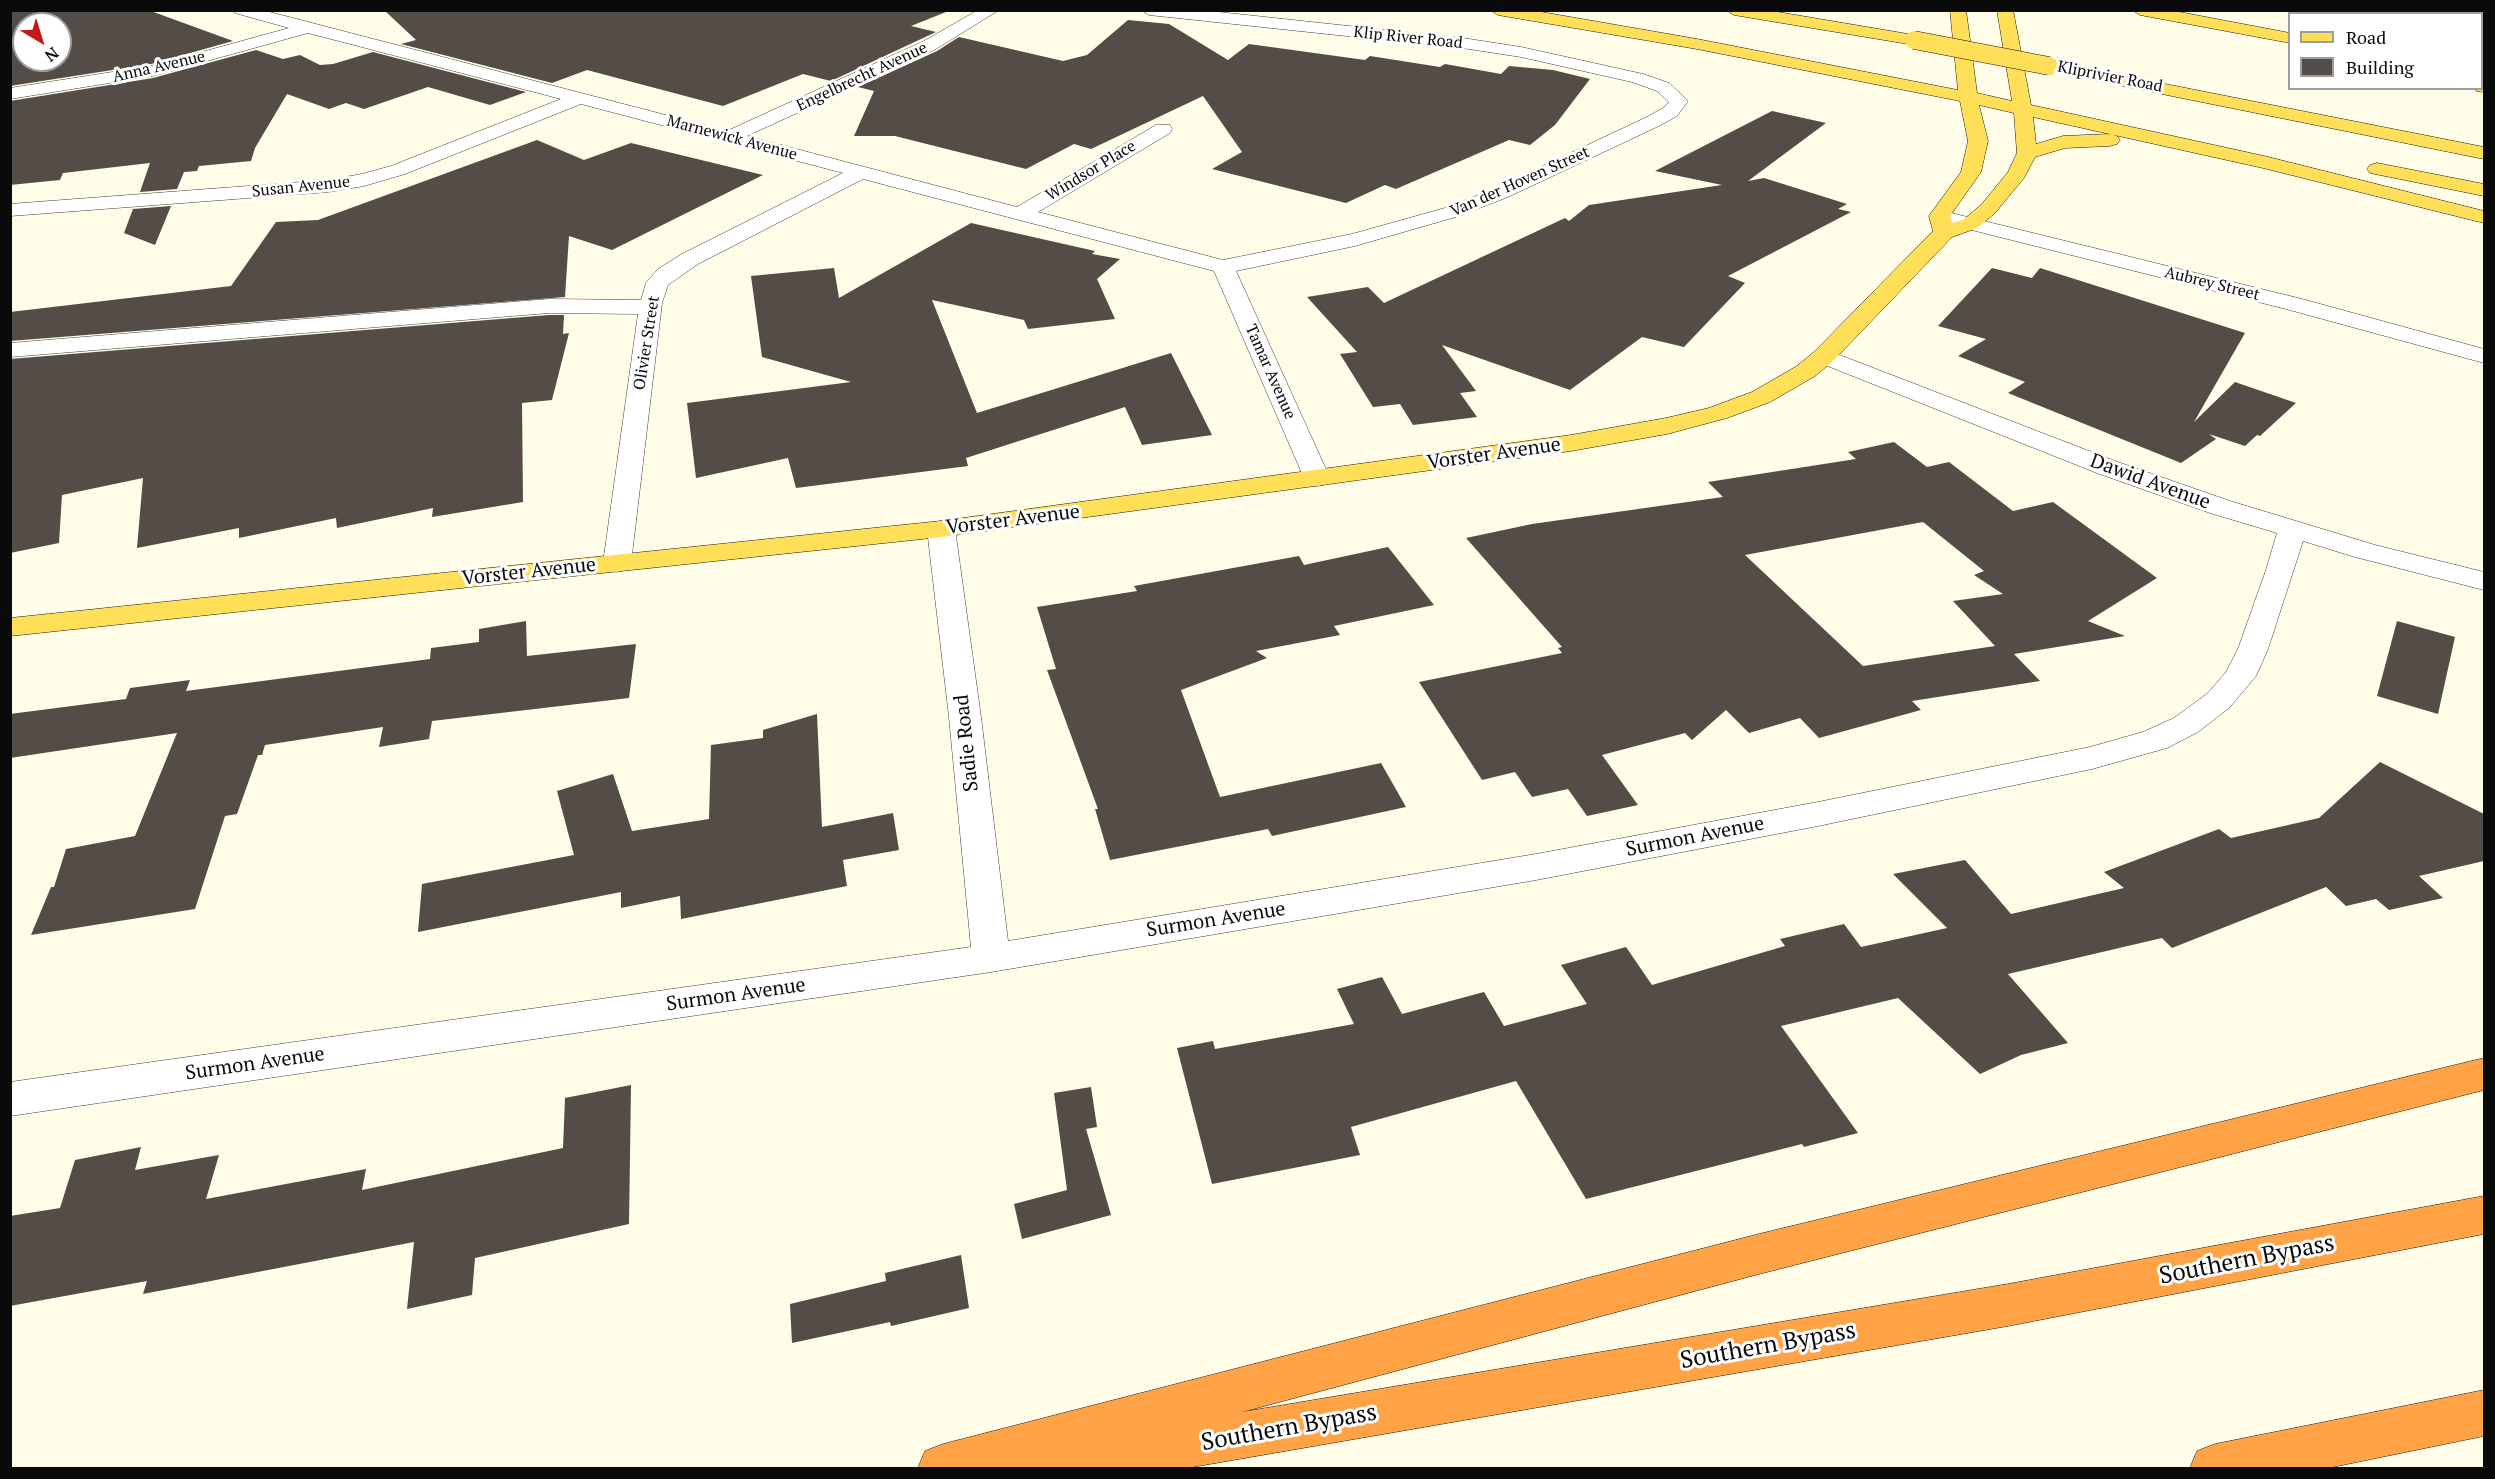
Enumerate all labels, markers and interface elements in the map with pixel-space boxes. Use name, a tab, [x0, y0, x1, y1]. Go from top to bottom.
north arrow	[12, 12, 72, 72]
legend	[2288, 12, 2483, 90]
street label: Klip River Road	[1353, 23, 1463, 53]
text: Road	[2346, 25, 2386, 49]
street label: Engelbrecht Avenue	[794, 38, 930, 116]
text: N	[40, 42, 63, 67]
street label: Anna Avenue	[111, 47, 207, 87]
text: Building	[2346, 55, 2414, 79]
street label: Kliprivier Road	[2056, 57, 2164, 97]
street label: Marnewick Avenue	[665, 111, 799, 165]
street label: Windsor Place	[1043, 137, 1139, 205]
street label: Van der Hoven Street	[1447, 143, 1593, 221]
street label: Susan Avenue	[251, 172, 351, 202]
street label: Aubrey Street	[2162, 263, 2262, 305]
street label: Olivier Street	[630, 295, 664, 391]
street label: Tamar Avenue	[1241, 322, 1299, 422]
street label: Vorster Avenue	[1426, 433, 1562, 475]
street label: Dawid Avenue	[2087, 449, 2213, 515]
street label: Vorster Avenue	[945, 500, 1081, 540]
street label: Vorster Avenue	[461, 553, 597, 591]
street label: Sadie Road	[950, 693, 984, 793]
street label: Surmon Avenue	[1624, 812, 1766, 862]
street label: Surmon Avenue	[1145, 897, 1287, 943]
street label: Surmon Avenue	[665, 973, 807, 1017]
street label: Surmon Avenue	[184, 1042, 326, 1086]
street label: Southern Bypass	[2157, 1229, 2337, 1291]
street label: Southern Bypass	[1678, 1316, 1858, 1376]
street label: Southern Bypass	[1199, 1398, 1379, 1458]

